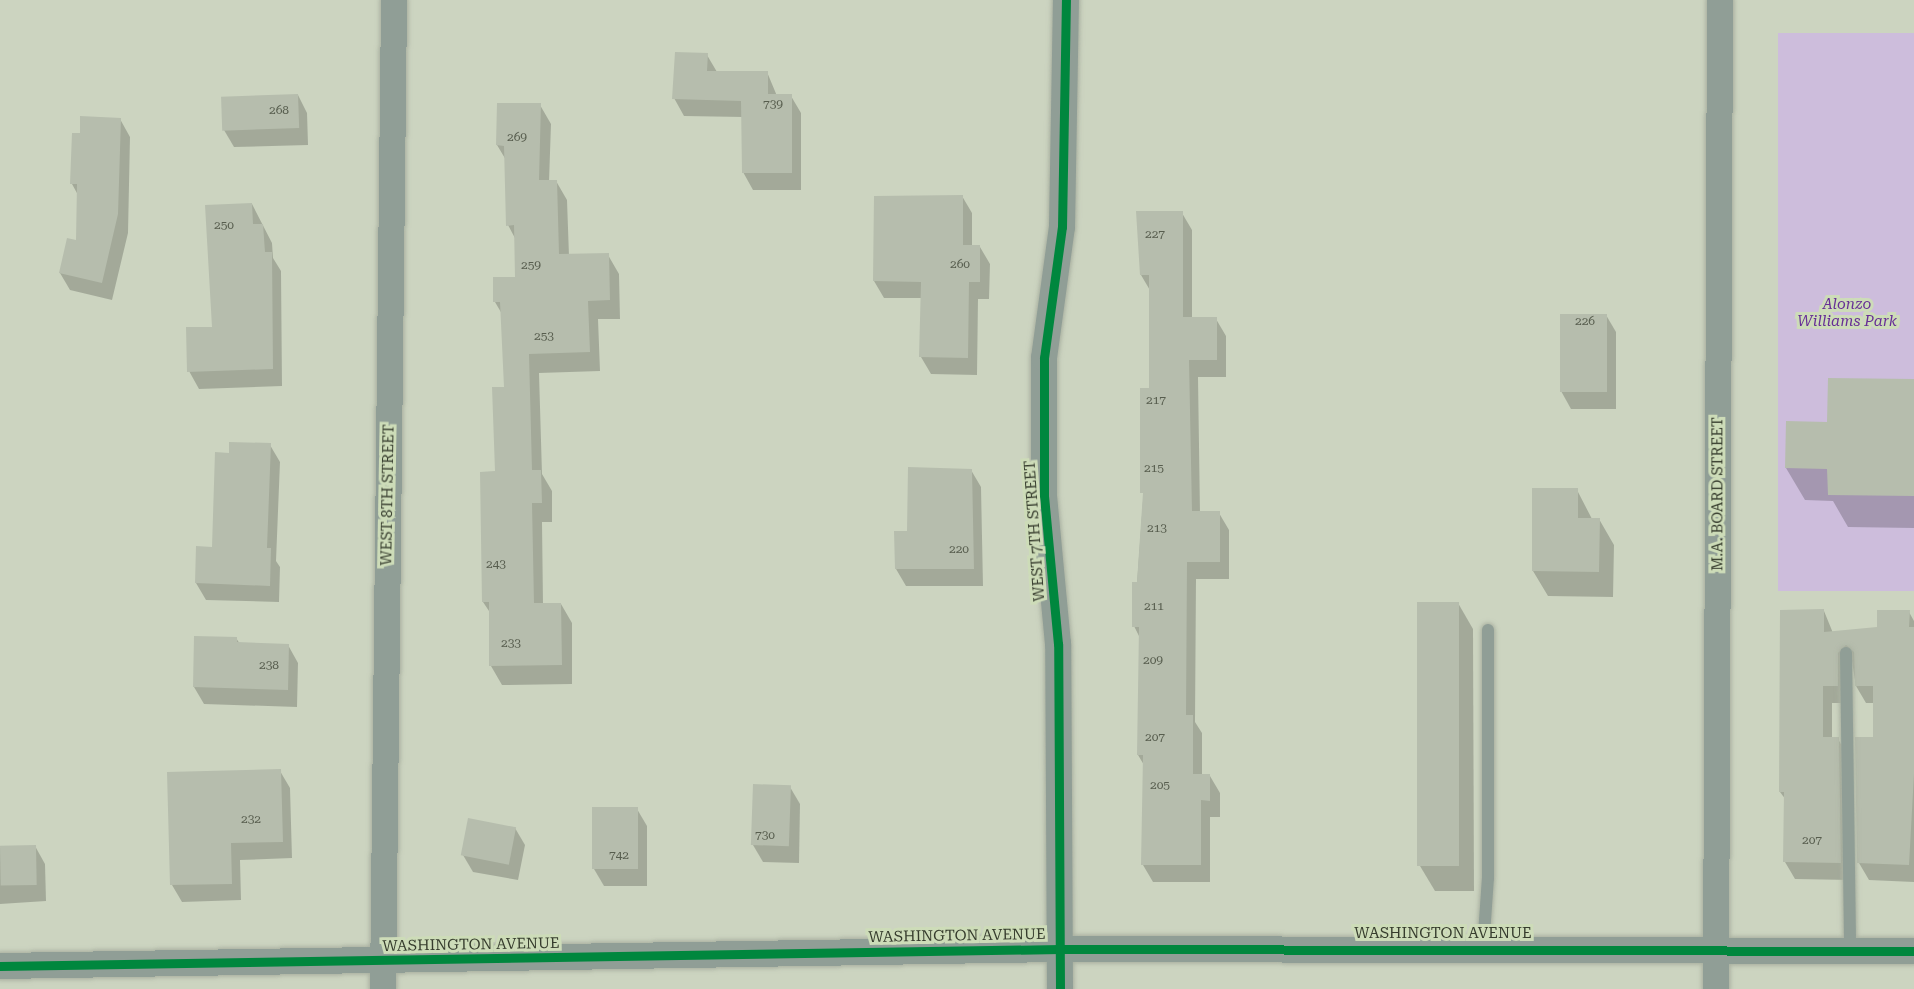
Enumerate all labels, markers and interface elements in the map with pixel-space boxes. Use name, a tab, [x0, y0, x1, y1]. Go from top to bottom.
house number: 739	[763, 98, 783, 112]
house number: 268	[269, 104, 289, 118]
house number: 269	[507, 131, 527, 145]
house number: 250	[214, 219, 234, 233]
house number: 227	[1145, 228, 1165, 242]
house number: 260	[950, 258, 970, 272]
house number: 259	[521, 259, 541, 273]
park label: Alonzo Williams Park	[1797, 295, 1897, 330]
house number: 226	[1575, 315, 1595, 329]
house number: 253	[534, 330, 554, 344]
house number: 217	[1146, 394, 1166, 408]
street label: M.A. BOARD STREET	[1709, 417, 1727, 571]
street label: WEST 8TH STREET	[378, 424, 398, 566]
street label: WEST 7TH STREET	[1021, 460, 1049, 602]
house number: 215	[1144, 462, 1164, 476]
house number: 213	[1147, 522, 1167, 536]
house number: 220	[949, 543, 969, 557]
house number: 243	[486, 558, 506, 572]
house number: 211	[1144, 600, 1164, 614]
house number: 233	[501, 637, 521, 651]
house number: 209	[1143, 654, 1163, 668]
house number: 238	[259, 659, 279, 673]
house number: 207	[1145, 731, 1165, 745]
house number: 205	[1150, 779, 1170, 793]
house number: 232	[241, 813, 261, 827]
house number: 730	[755, 829, 775, 843]
house number: 207	[1802, 834, 1822, 848]
house number: 742	[609, 849, 629, 863]
street label: WASHINGTON AVENUE	[868, 925, 1046, 947]
street label: WASHINGTON AVENUE	[1354, 925, 1532, 943]
street label: WASHINGTON AVENUE	[382, 934, 560, 956]

